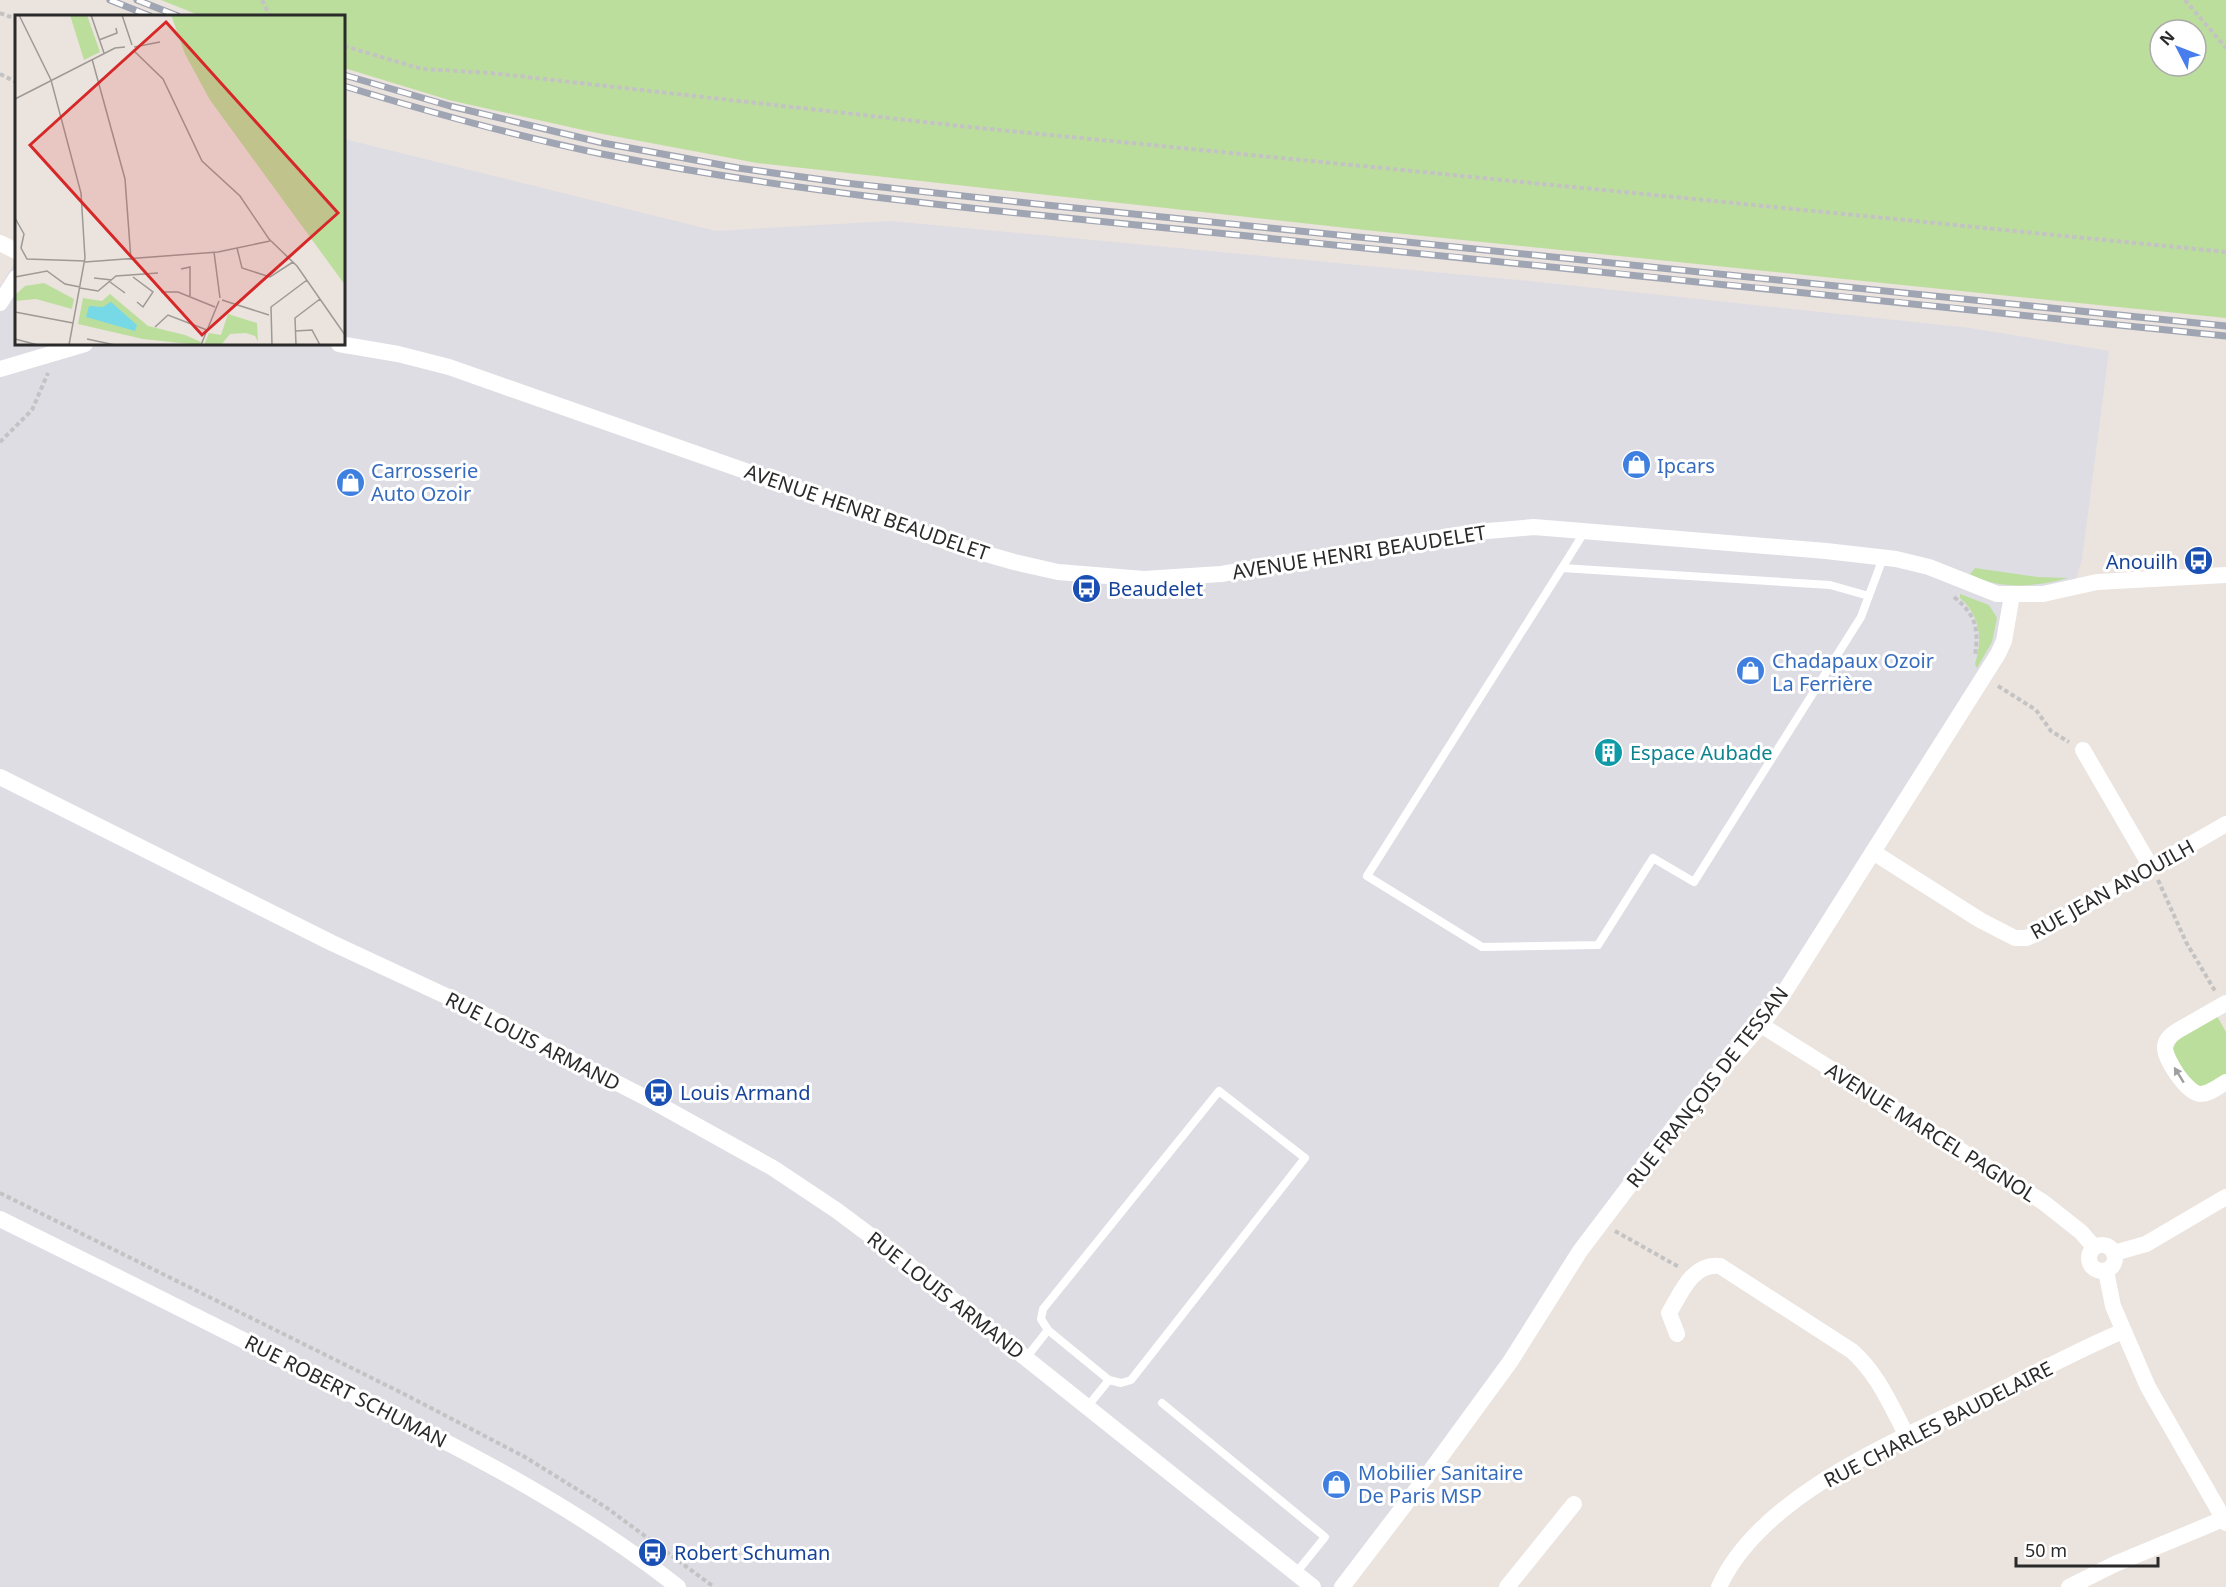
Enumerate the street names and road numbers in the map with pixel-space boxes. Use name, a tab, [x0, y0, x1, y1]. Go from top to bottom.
street label: AVENUE HENRI BEAUDELET	[741, 457, 993, 567]
street label: AVENUE HENRI BEAUDELET	[1230, 519, 1488, 585]
street label: RUE JEAN ANOUILH	[2025, 833, 2199, 945]
street label: RUE FRANÇOIS DE TESSAN	[1620, 981, 1794, 1193]
street label: RUE LOUIS ARMAND	[441, 985, 625, 1097]
street label: AVENUE MARCEL PAGNOL	[1821, 1056, 2041, 1208]
street label: RUE LOUIS ARMAND	[862, 1225, 1030, 1365]
street label: RUE ROBERT SCHUMAN	[240, 1328, 452, 1454]
street label: RUE CHARLES BAUDELAIRE	[1819, 1354, 2057, 1494]

